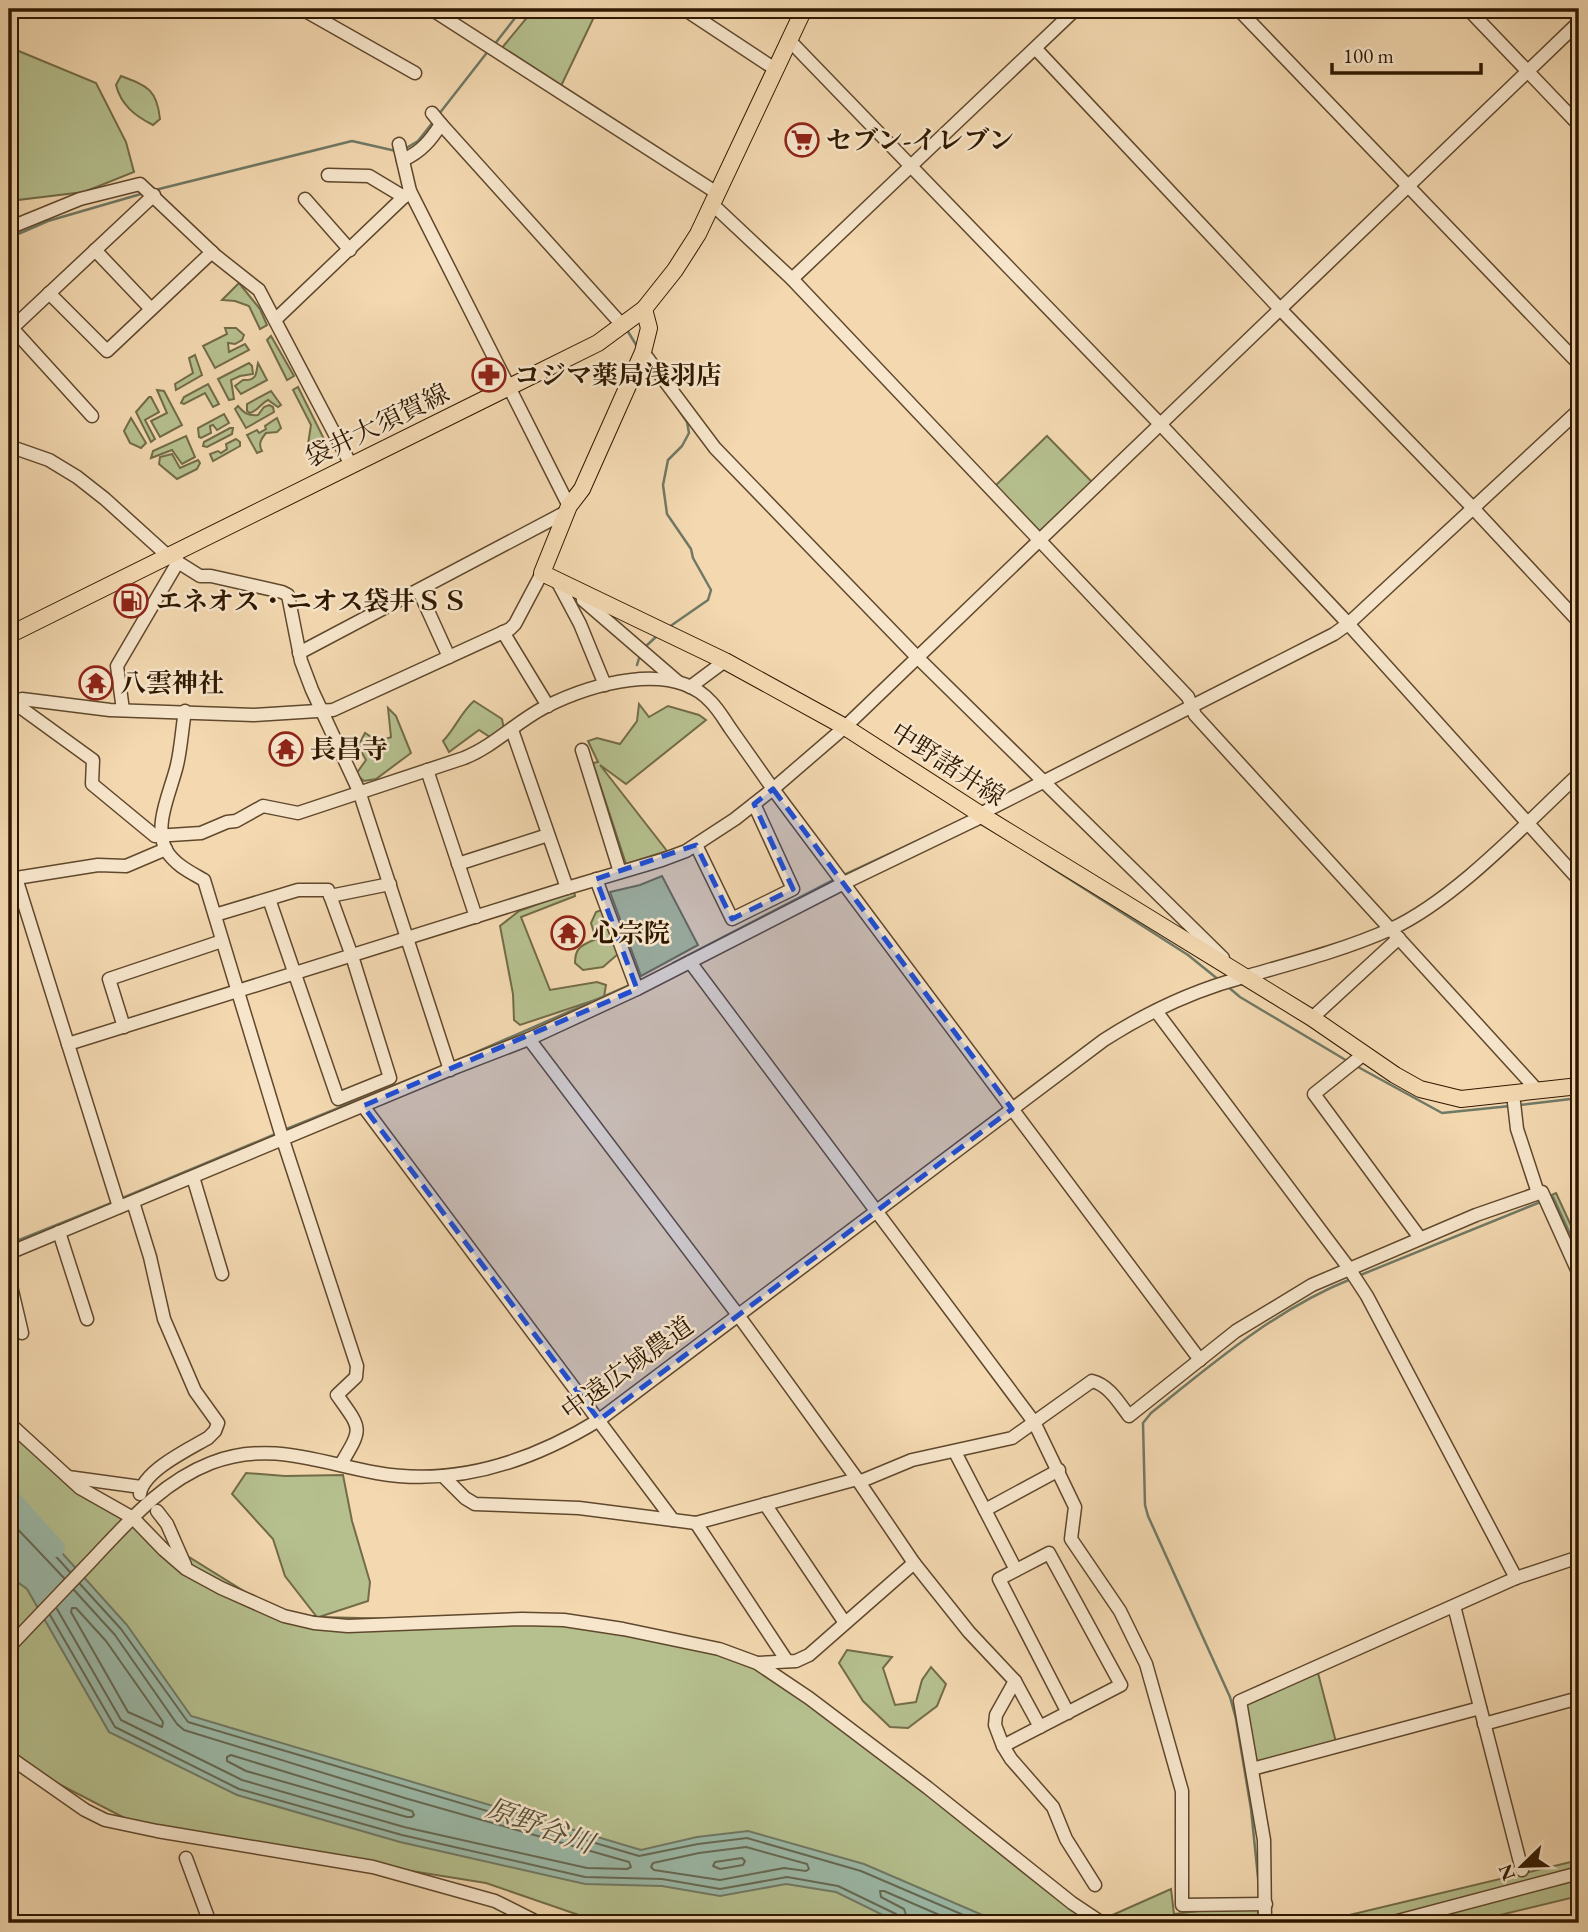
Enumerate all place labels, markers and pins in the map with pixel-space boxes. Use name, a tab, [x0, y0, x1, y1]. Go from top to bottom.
supermarket icon: セブン-イレブン	[783, 121, 821, 159]
place label: セブン-イレブン	[826, 123, 1014, 157]
pharmacy icon: コジマ薬局浅羽店	[470, 356, 508, 394]
place label: コジマ薬局浅羽店	[514, 358, 722, 392]
fuel station icon: エネオス・ニオス袋井ＳＳ	[112, 582, 150, 620]
place label: エネオス・ニオス袋井ＳＳ	[156, 584, 467, 618]
temple icon: 八雲神社	[77, 664, 115, 702]
place label: 八雲神社	[120, 666, 224, 700]
temple icon: 長昌寺	[267, 730, 305, 768]
place label: 長昌寺	[310, 732, 388, 766]
temple icon: 心宗院	[549, 914, 587, 952]
place label: 心宗院	[592, 916, 670, 950]

